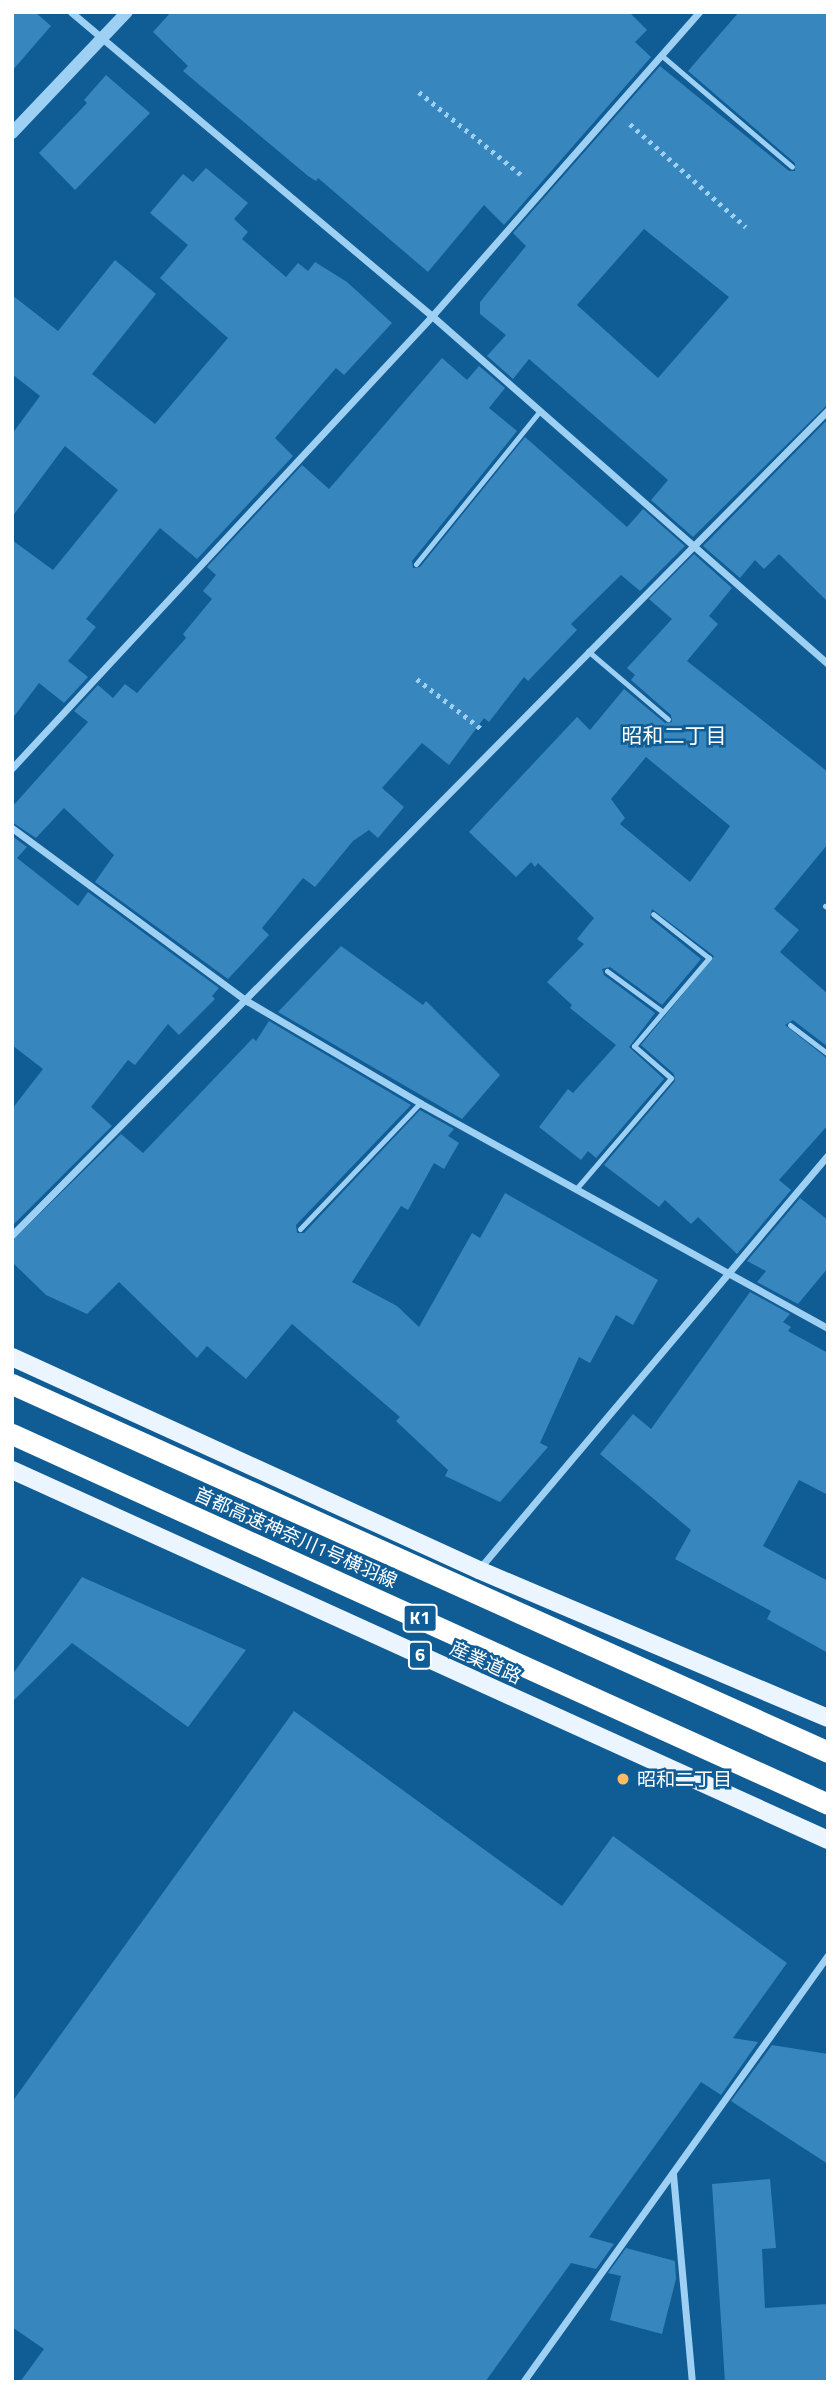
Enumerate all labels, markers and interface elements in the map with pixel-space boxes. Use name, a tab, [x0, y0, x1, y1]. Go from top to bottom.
district label: 昭和二丁目	[622, 722, 726, 748]
street label: 首都高速神奈川1号横羽線	[191, 1482, 401, 1592]
road number: K1	[402, 1604, 438, 1632]
street label: 産業道路	[447, 1636, 525, 1688]
road number: 6	[408, 1640, 432, 1670]
place label: 昭和二丁目	[637, 1768, 732, 1790]
marker: 昭和二丁目	[615, 1771, 631, 1787]

